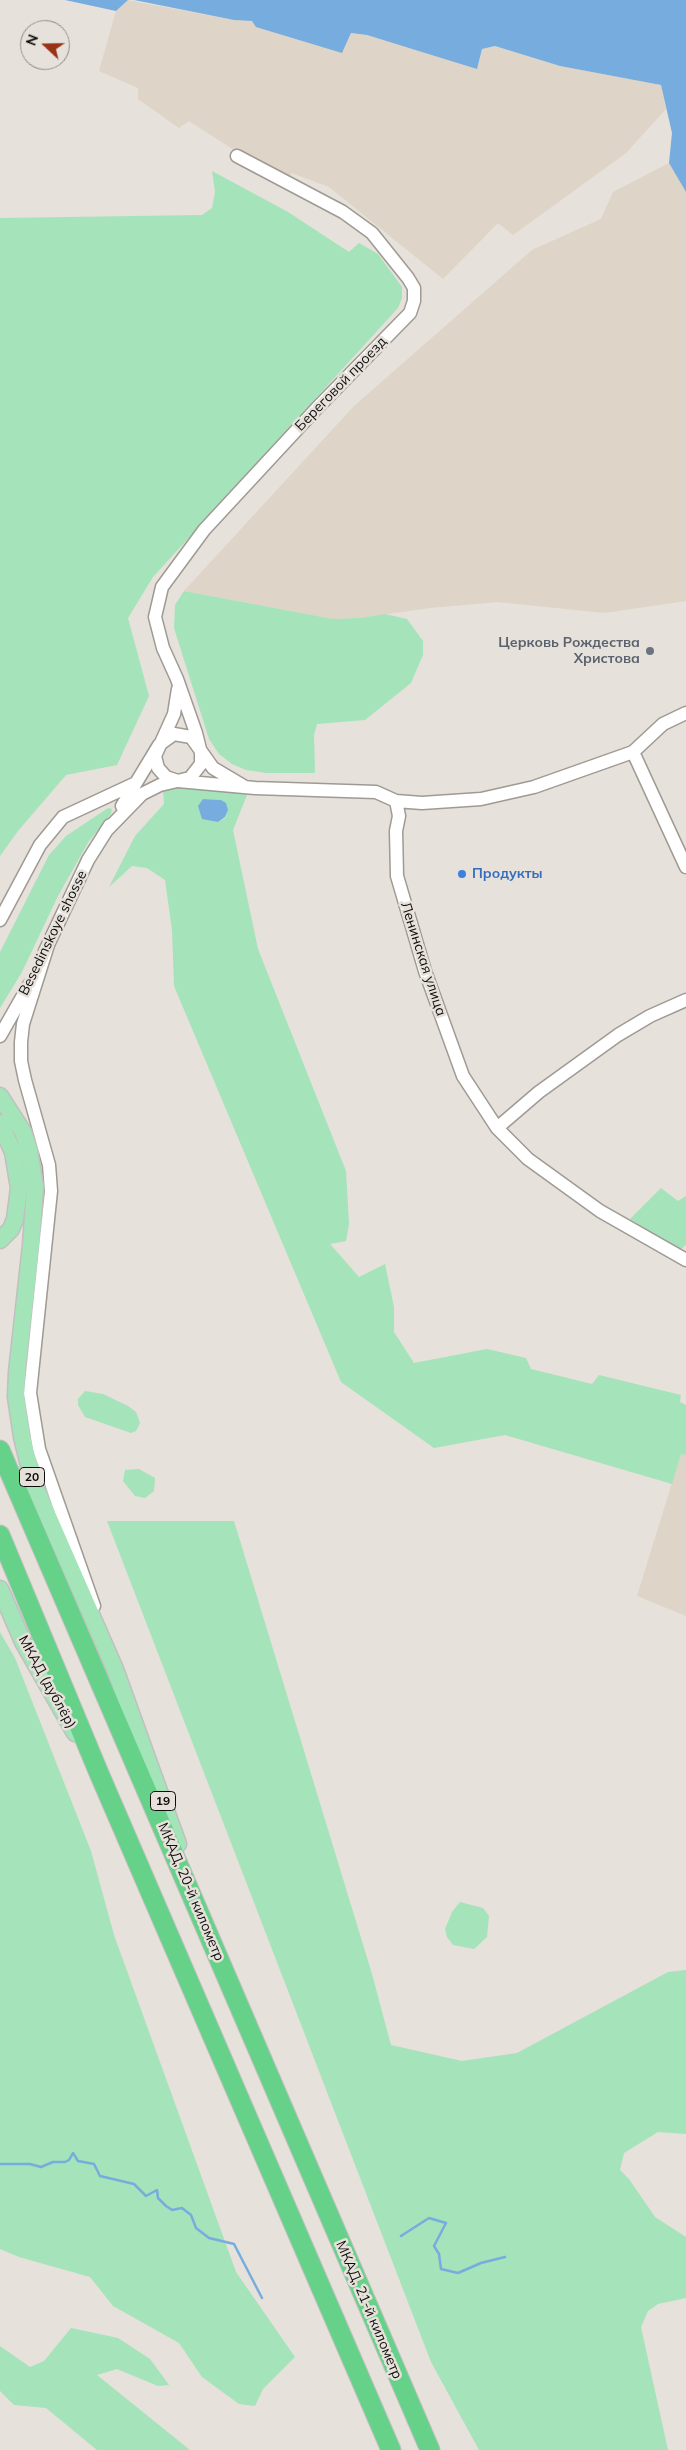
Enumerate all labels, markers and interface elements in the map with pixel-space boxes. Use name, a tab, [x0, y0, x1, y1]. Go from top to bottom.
north arrow	[20, 20, 70, 70]
text: N	[22, 32, 42, 48]
street label: Береговой проезд	[292, 333, 390, 435]
place label: Церковь Рождества Христова	[498, 635, 640, 668]
marker: Церковь Рождества Христова	[644, 645, 656, 657]
place label: Продукты	[472, 866, 543, 882]
street label: Besedinskoye shosse	[15, 868, 91, 998]
marker: Продукты	[456, 868, 468, 880]
street label: Ленинская улица	[397, 900, 449, 1018]
road number: 20	[20, 1468, 44, 1486]
street label: МКАД (дублёр)	[15, 1633, 79, 1731]
road number: 19	[150, 1792, 176, 1810]
street label: МКАД, 20-й километр	[154, 1820, 228, 1964]
street label: МКАД, 21-й километр	[332, 2238, 406, 2382]

